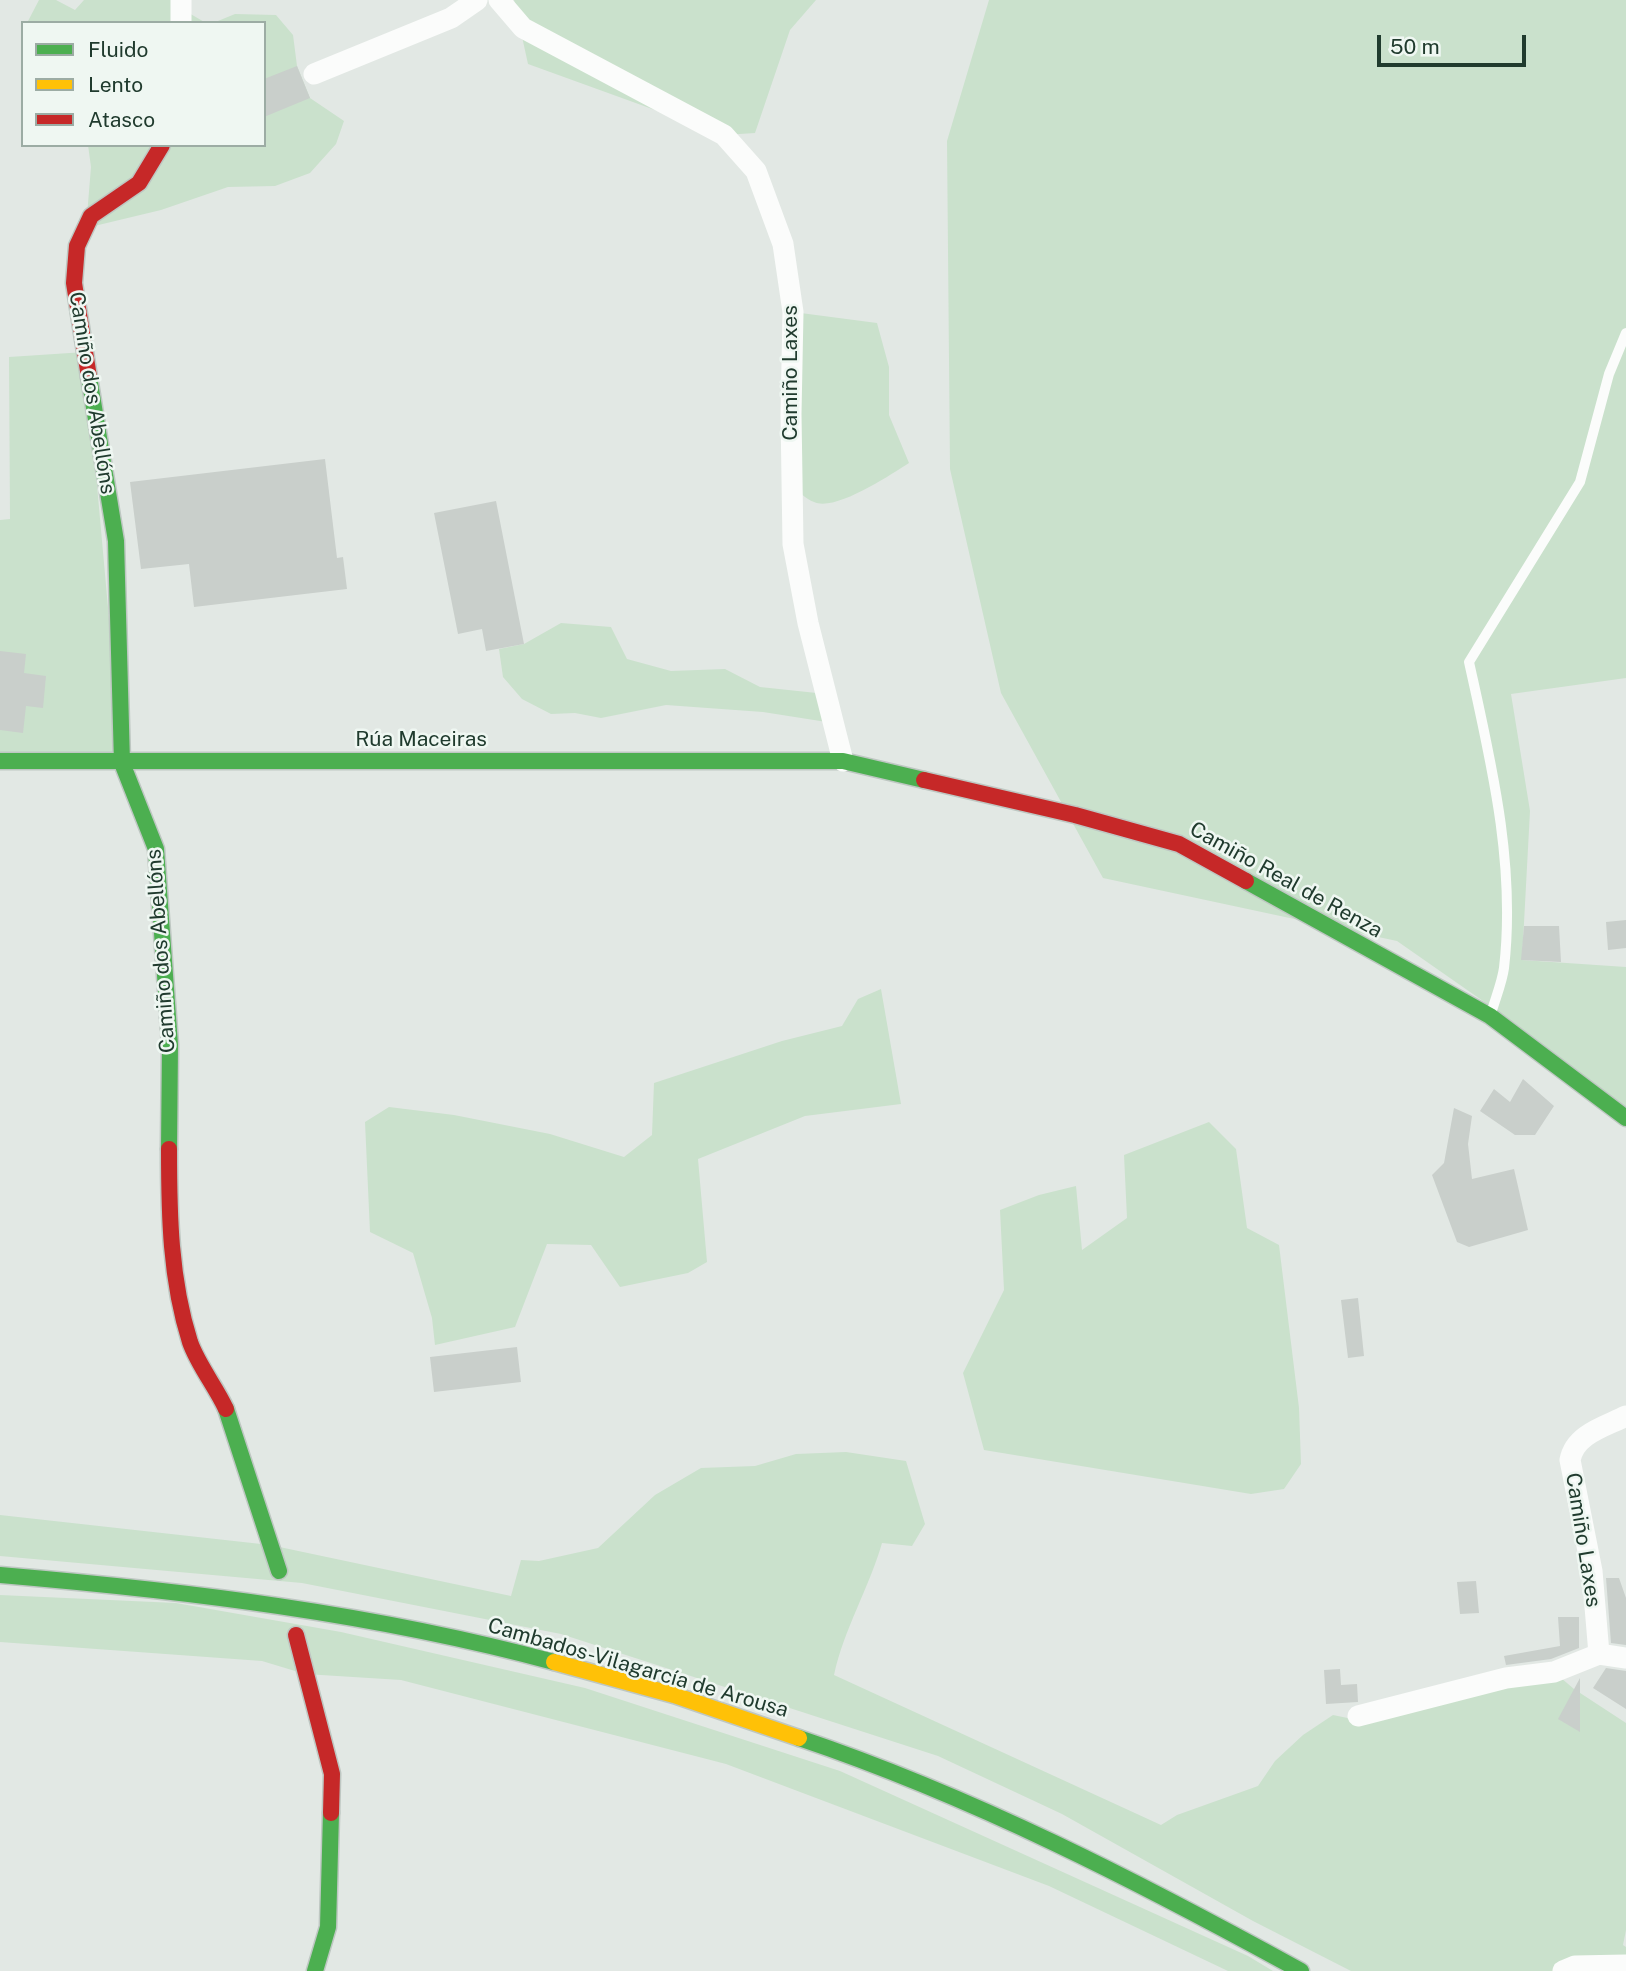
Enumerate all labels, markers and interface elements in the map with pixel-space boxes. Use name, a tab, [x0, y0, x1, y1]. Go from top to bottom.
legend	[21, 21, 266, 147]
scale bar	[1381, 21, 1530, 65]
text: 50 m	[1390, 34, 1440, 59]
text: Fluido	[88, 37, 148, 62]
text: Lento	[88, 72, 143, 97]
text: Atasco	[88, 107, 155, 132]
street label: Camiño dos Abellóns	[64, 290, 120, 496]
street label: Camiño Laxes	[778, 305, 804, 441]
street label: Rúa Maceiras	[355, 727, 487, 753]
street label: Camiño Real de Renza	[1185, 817, 1387, 943]
street label: Camiño dos Abellóns	[141, 848, 181, 1054]
street label: Camiño Laxes	[1560, 1471, 1606, 1609]
street label: Cambados-Vilagarcía de Arousa	[485, 1613, 791, 1723]

